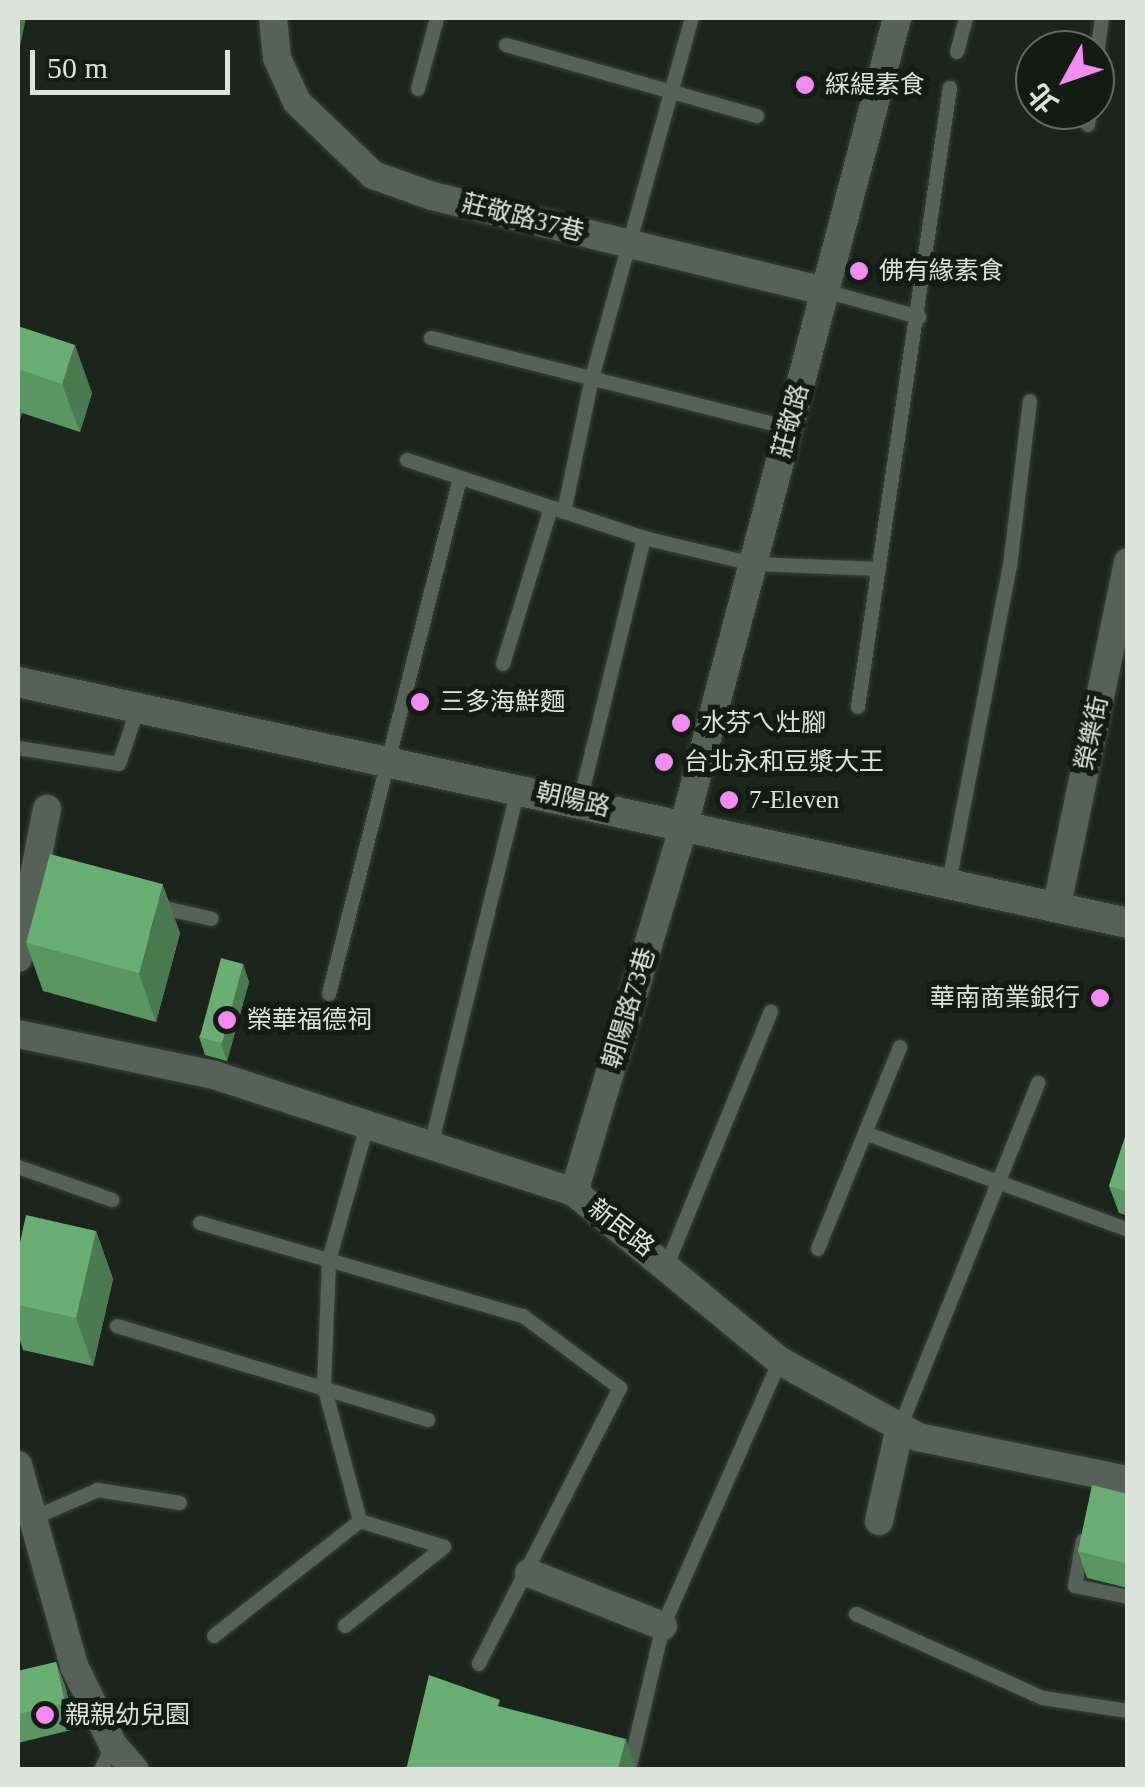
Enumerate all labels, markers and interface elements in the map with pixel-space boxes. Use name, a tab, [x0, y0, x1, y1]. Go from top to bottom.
scale bar	[35, 30, 235, 92]
north arrow	[1015, 30, 1115, 130]
text: 50 m	[47, 51, 108, 84]
place label: 綵緹素食	[825, 70, 925, 100]
marker: 綵緹素食	[794, 74, 816, 96]
text: 北	[1022, 78, 1064, 119]
street label: 莊敬路37巷	[459, 188, 587, 248]
place label: 佛有緣素食	[879, 256, 1004, 286]
marker: 佛有緣素食	[848, 260, 870, 282]
street label: 莊敬路	[767, 381, 815, 461]
place label: 三多海鮮麵	[440, 687, 565, 717]
marker: 三多海鮮麵	[409, 691, 431, 713]
street label: 榮樂街	[1070, 693, 1114, 773]
place label: 水芬ㄟ灶腳	[701, 708, 826, 738]
marker: 水芬ㄟ灶腳	[670, 712, 692, 734]
place label: 台北永和豆漿大王	[684, 747, 884, 777]
marker: 台北永和豆漿大王	[653, 751, 675, 773]
street label: 朝陽路	[533, 777, 613, 823]
place label: 7-Eleven	[749, 785, 839, 815]
marker: 7-Eleven	[718, 789, 740, 811]
street label: 朝陽路73巷	[596, 944, 662, 1072]
place label: 華南商業銀行	[930, 983, 1080, 1013]
marker: 華南商業銀行	[1089, 987, 1111, 1009]
place label: 榮華福德祠	[247, 1005, 372, 1035]
marker: 榮華福德祠	[216, 1009, 238, 1031]
street label: 新民路	[582, 1193, 660, 1263]
place label: 親親幼兒園	[65, 1700, 190, 1730]
marker: 親親幼兒園	[34, 1704, 56, 1726]

